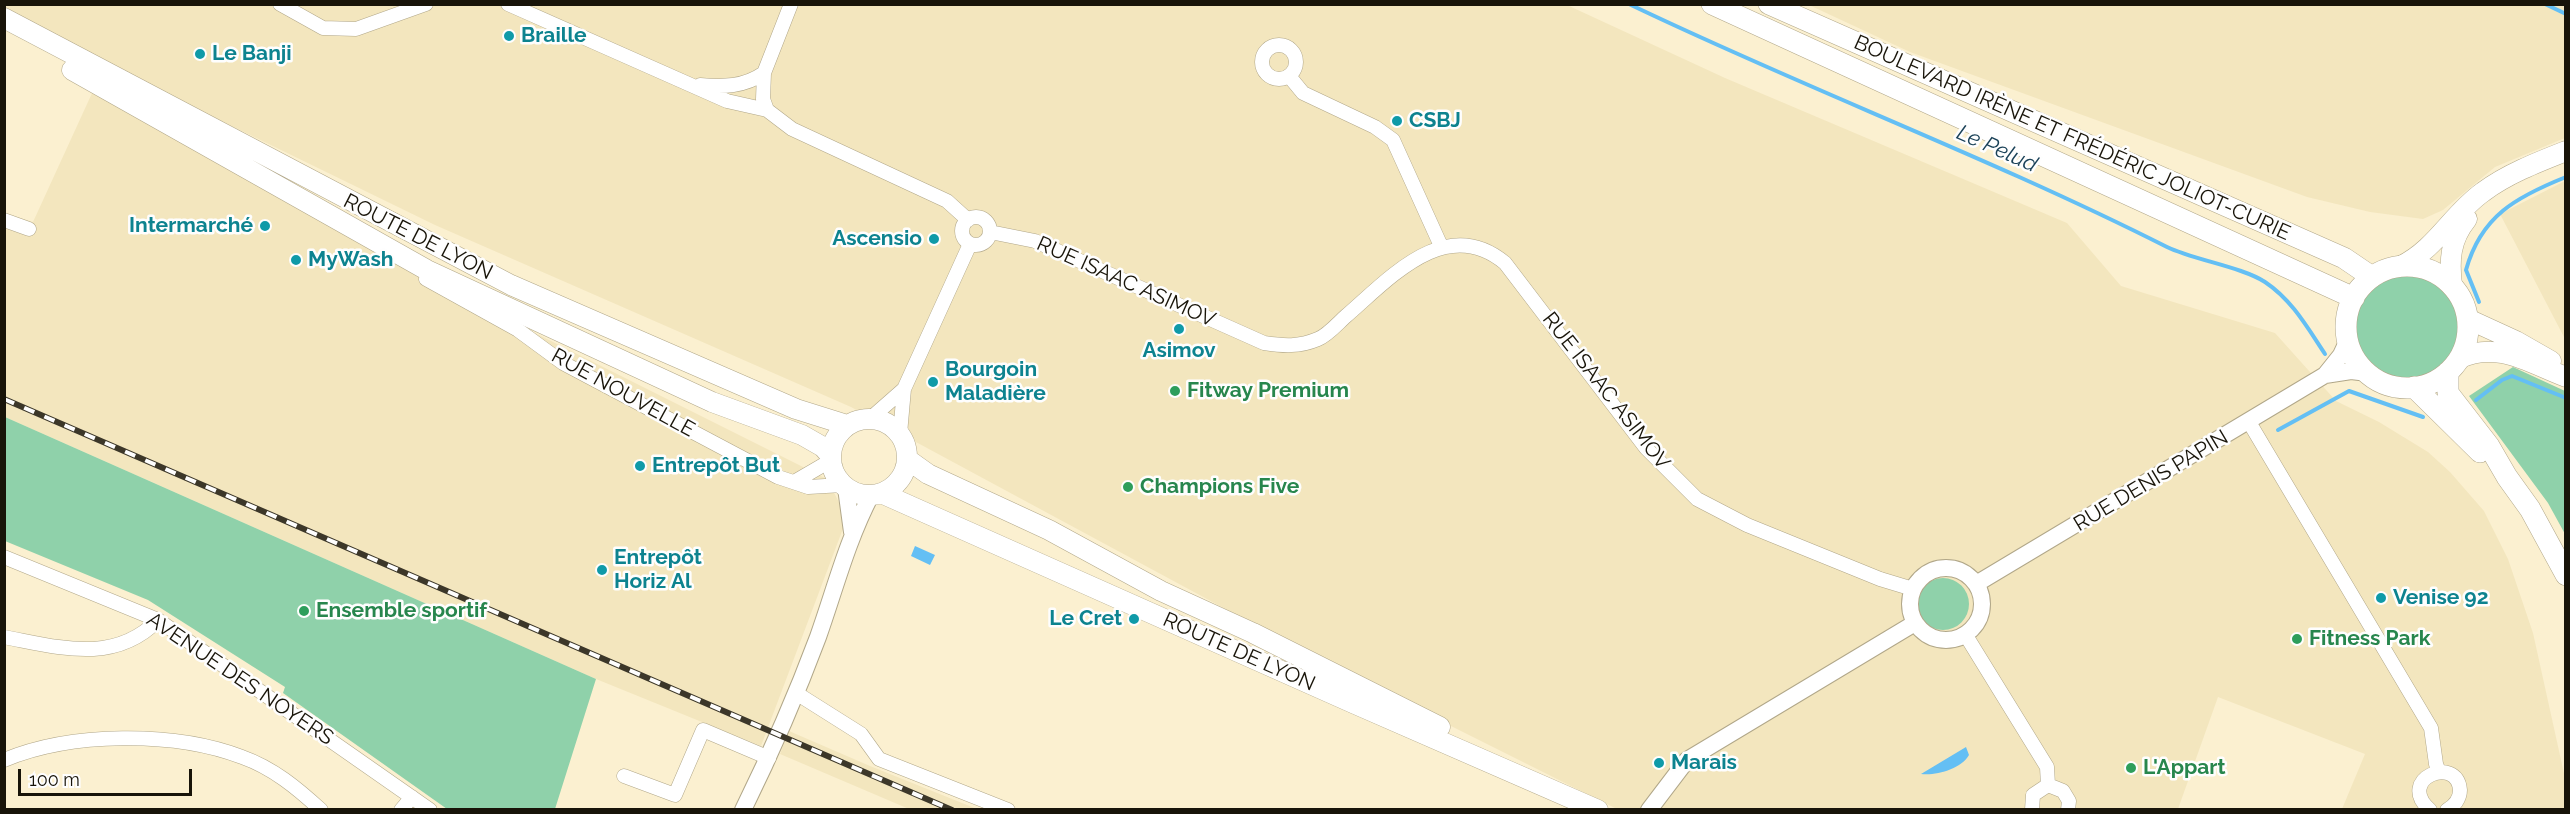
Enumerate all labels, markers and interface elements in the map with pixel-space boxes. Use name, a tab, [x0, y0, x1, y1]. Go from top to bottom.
place label: Braille	[521, 23, 587, 49]
marker: Braille	[502, 29, 516, 43]
street label: BOULEVARD IRÈNE ET FRÉDÉRIC JOLIOT-CURIE	[1850, 30, 2294, 246]
place label: Le Banji	[212, 41, 292, 67]
marker: Le Banji	[193, 47, 207, 61]
place label: CSBJ	[1409, 108, 1461, 134]
marker: CSBJ	[1390, 114, 1404, 128]
water label: Le Pelud	[1953, 120, 2041, 178]
street label: ROUTE DE LYON	[339, 189, 497, 285]
place label: Intermarché	[129, 213, 253, 239]
marker: Intermarché	[258, 219, 272, 233]
place label: Ascensio	[832, 226, 922, 252]
street label: RUE ISAAC ASIMOV	[1033, 231, 1219, 333]
marker: Ascensio	[927, 232, 941, 246]
place label: MyWash	[308, 247, 393, 273]
marker: MyWash	[289, 253, 303, 267]
street label: RUE ISAAC ASIMOV	[1537, 307, 1675, 475]
marker: Asimov	[1172, 322, 1186, 336]
place label: Asimov	[1142, 338, 1216, 364]
street label: RUE NOUVELLE	[547, 343, 699, 443]
place label: Bourgoin Maladière	[945, 357, 1046, 407]
marker: Bourgoin Maladière	[926, 375, 940, 389]
place label: Fitway Premium	[1187, 378, 1349, 404]
marker: Fitway Premium	[1168, 384, 1182, 398]
street label: RUE DENIS PAPIN	[2069, 425, 2233, 537]
place label: Entrepôt But	[652, 453, 780, 479]
marker: Entrepôt But	[633, 459, 647, 473]
place label: Champions Five	[1140, 474, 1299, 500]
marker: Champions Five	[1121, 480, 1135, 494]
place label: Entrepôt Horiz Al	[614, 545, 702, 595]
marker: Entrepôt Horiz Al	[595, 563, 609, 577]
place label: Venise 92	[2393, 585, 2489, 611]
marker: Venise 92	[2374, 591, 2388, 605]
place label: Ensemble sportif	[316, 598, 487, 624]
marker: Ensemble sportif	[297, 604, 311, 618]
place label: Le Cret	[1049, 606, 1122, 632]
street label: AVENUE DES NOYERS	[142, 607, 338, 751]
street label: ROUTE DE LYON	[1159, 607, 1319, 697]
marker: Le Cret	[1127, 612, 1141, 626]
place label: Fitness Park	[2309, 626, 2430, 652]
marker: Fitness Park	[2290, 632, 2304, 646]
place label: Marais	[1671, 750, 1737, 776]
place label: L'Appart	[2143, 755, 2226, 781]
marker: Marais	[1652, 756, 1666, 770]
scale bar	[21, 757, 195, 795]
marker: L'Appart	[2124, 761, 2138, 775]
text: 100 m	[29, 769, 80, 790]

